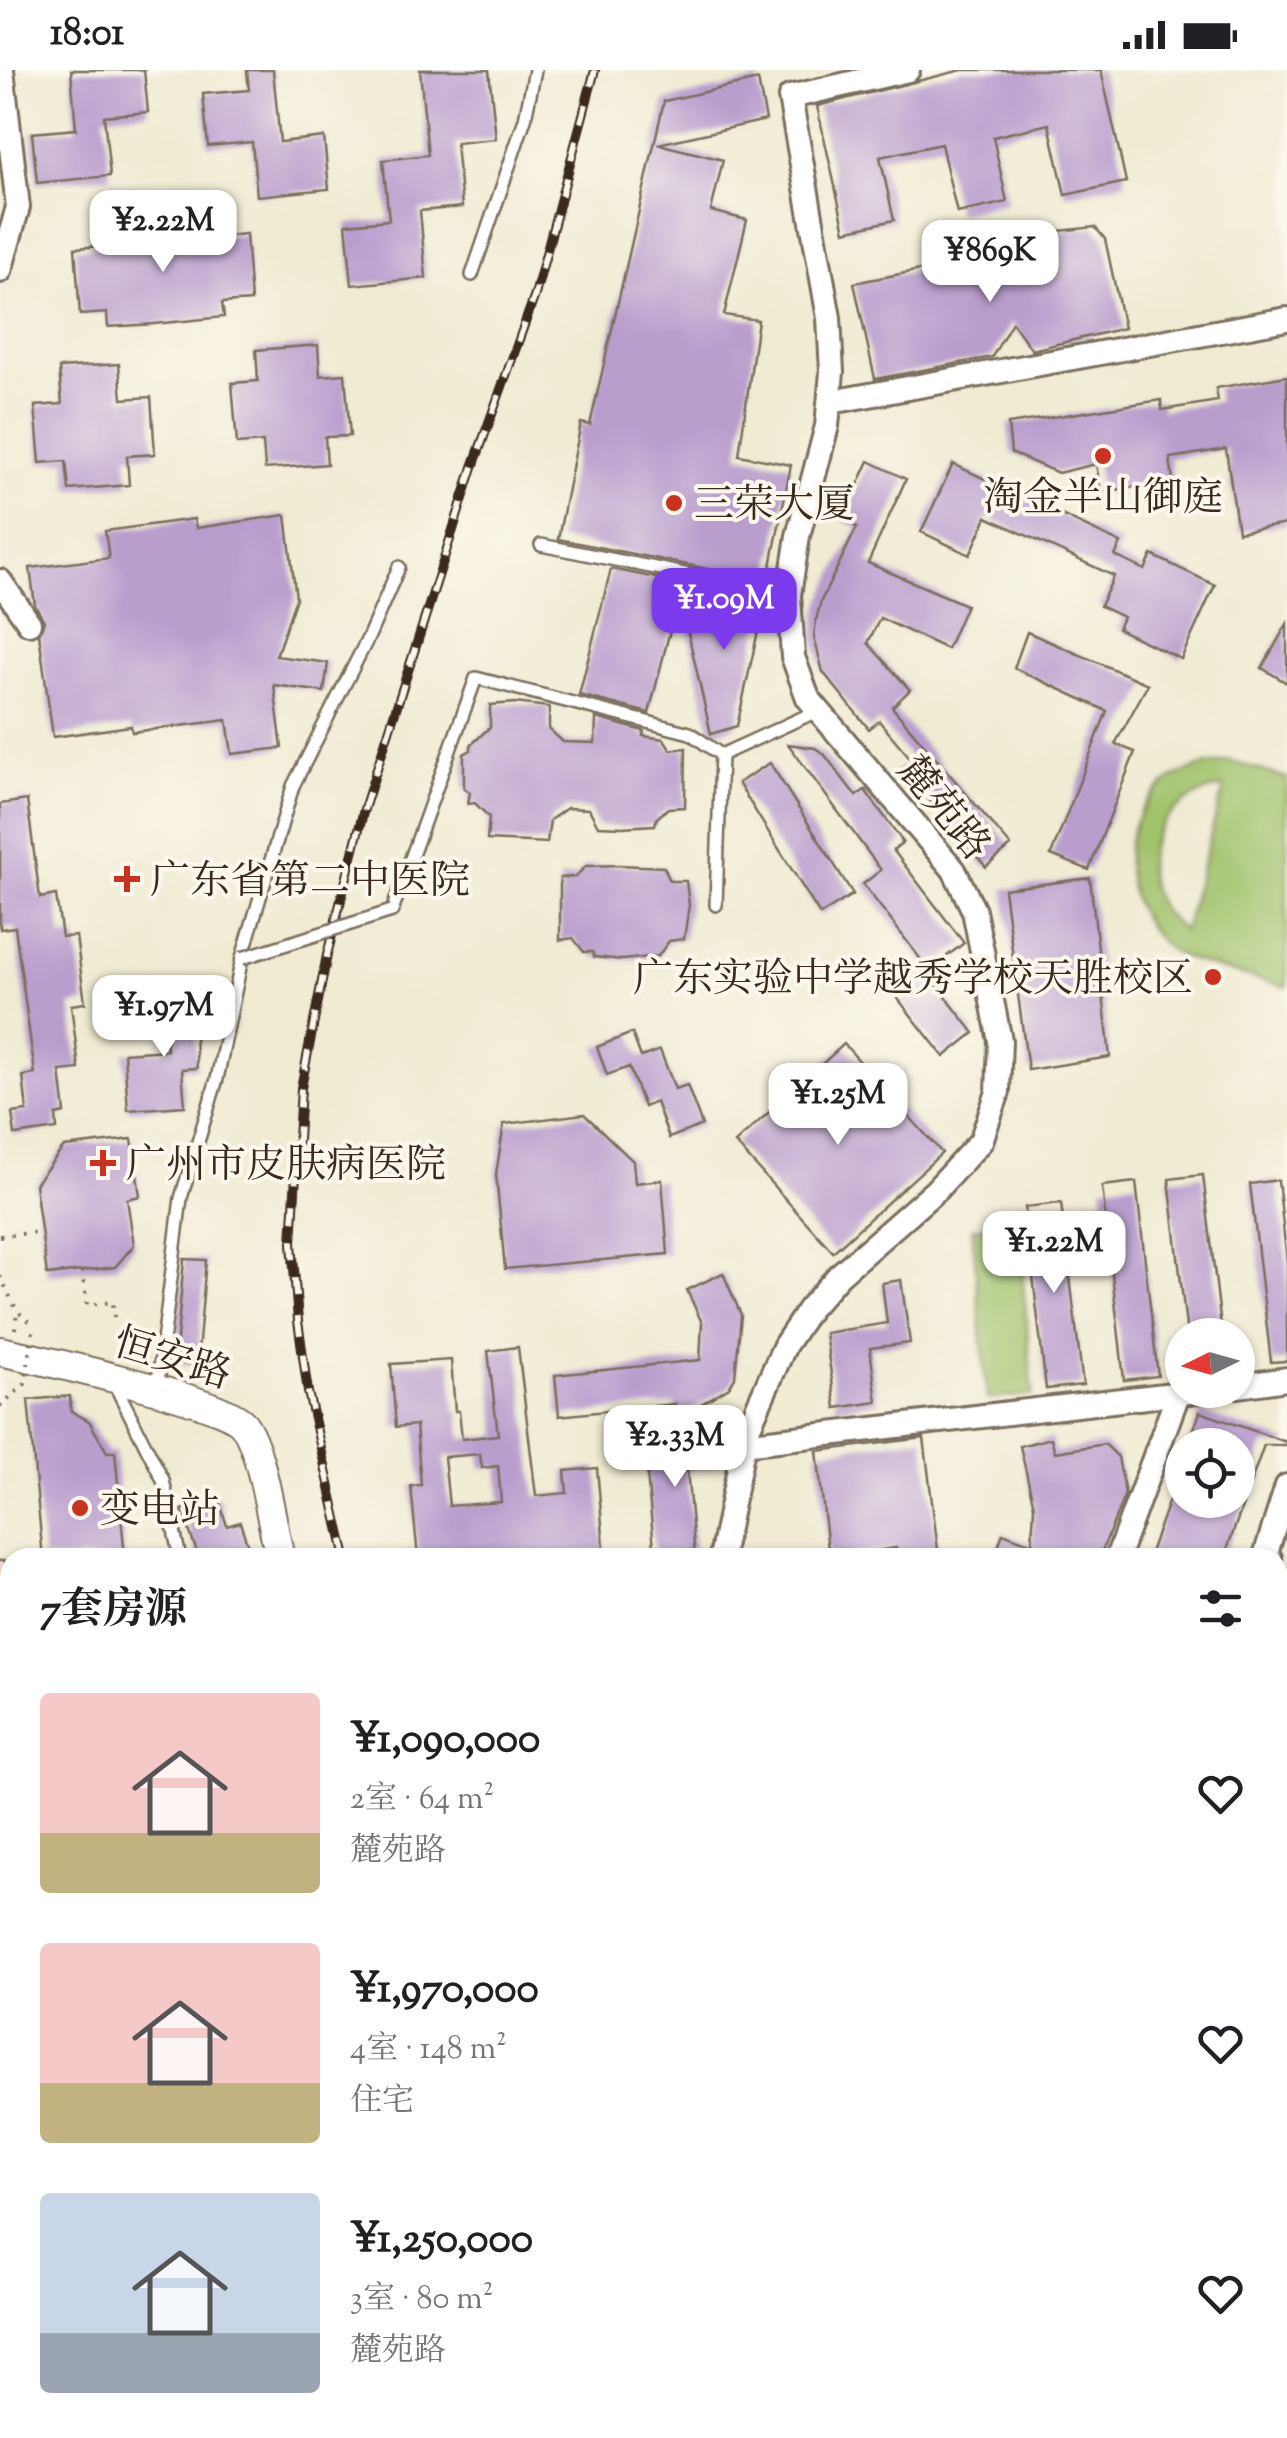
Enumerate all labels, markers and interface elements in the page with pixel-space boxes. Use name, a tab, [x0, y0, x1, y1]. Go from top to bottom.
text: 18:01	[50, 8, 124, 62]
pin: ¥2.22M	[82, 190, 244, 275]
text: ¥2.22M	[112, 199, 214, 245]
pin: ¥869K	[920, 220, 1060, 305]
text: ¥869K	[944, 229, 1036, 275]
marker: 淘金半山御庭	[1092, 445, 1114, 467]
place label: 淘金半山御庭	[983, 472, 1223, 529]
place label: 三荣大厦	[694, 479, 854, 536]
marker: 三荣大厦	[663, 492, 685, 514]
pin: ¥1.09M	[643, 568, 805, 653]
text: ¥1.09M	[674, 577, 774, 623]
street label: 麓苑路	[882, 745, 1001, 874]
place label: 广东省第二中医院	[150, 855, 470, 912]
marker: 广东省第二中医院	[114, 866, 140, 892]
place label: 广东实验中学越秀学校天胜校区	[633, 953, 1193, 1010]
marker: 广东实验中学越秀学校天胜校区	[1202, 966, 1224, 988]
pin: ¥1.97M	[83, 975, 245, 1060]
text: ¥1.97M	[114, 984, 214, 1030]
pin: ¥1.25M	[757, 1063, 919, 1148]
text: ¥1.25M	[791, 1072, 885, 1118]
place label: 广州市皮肤病医院	[126, 1139, 446, 1196]
marker: 广州市皮肤病医院	[90, 1150, 116, 1176]
pin: ¥1.22M	[973, 1211, 1135, 1296]
text: ¥1.22M	[1005, 1220, 1103, 1266]
street label: 恒安路	[106, 1317, 237, 1406]
north arrow	[1165, 1318, 1255, 1408]
map controls	[1165, 1318, 1255, 1518]
pin: ¥2.33M	[594, 1405, 756, 1490]
text: ¥2.33M	[626, 1414, 724, 1460]
button: locate	[1165, 1428, 1255, 1518]
place label: 变电站	[100, 1484, 220, 1541]
marker: 变电站	[69, 1497, 91, 1519]
icon: filters	[1193, 1581, 1248, 1636]
text: 7套房源	[40, 1582, 187, 1642]
text: ¥1,090,000	[350, 1711, 540, 1771]
icon: home	[120, 1733, 240, 1853]
icon: heart	[1193, 1766, 1248, 1821]
text: 2室 · 64 m²	[350, 1777, 494, 1823]
text: 麓苑路	[350, 1829, 446, 1875]
text: ¥1,970,000	[350, 1961, 539, 2021]
icon: home	[120, 1983, 240, 2103]
icon: heart	[1193, 2016, 1248, 2071]
text: 4室 · 148 m²	[350, 2027, 507, 2073]
text: 住宅	[350, 2079, 414, 2125]
text: ¥1,250,000	[350, 2211, 533, 2271]
icon: home	[120, 2233, 240, 2353]
icon: heart	[1193, 2266, 1248, 2321]
text: 3室 · 80 m²	[350, 2277, 494, 2323]
text: 麓苑路	[350, 2329, 446, 2375]

